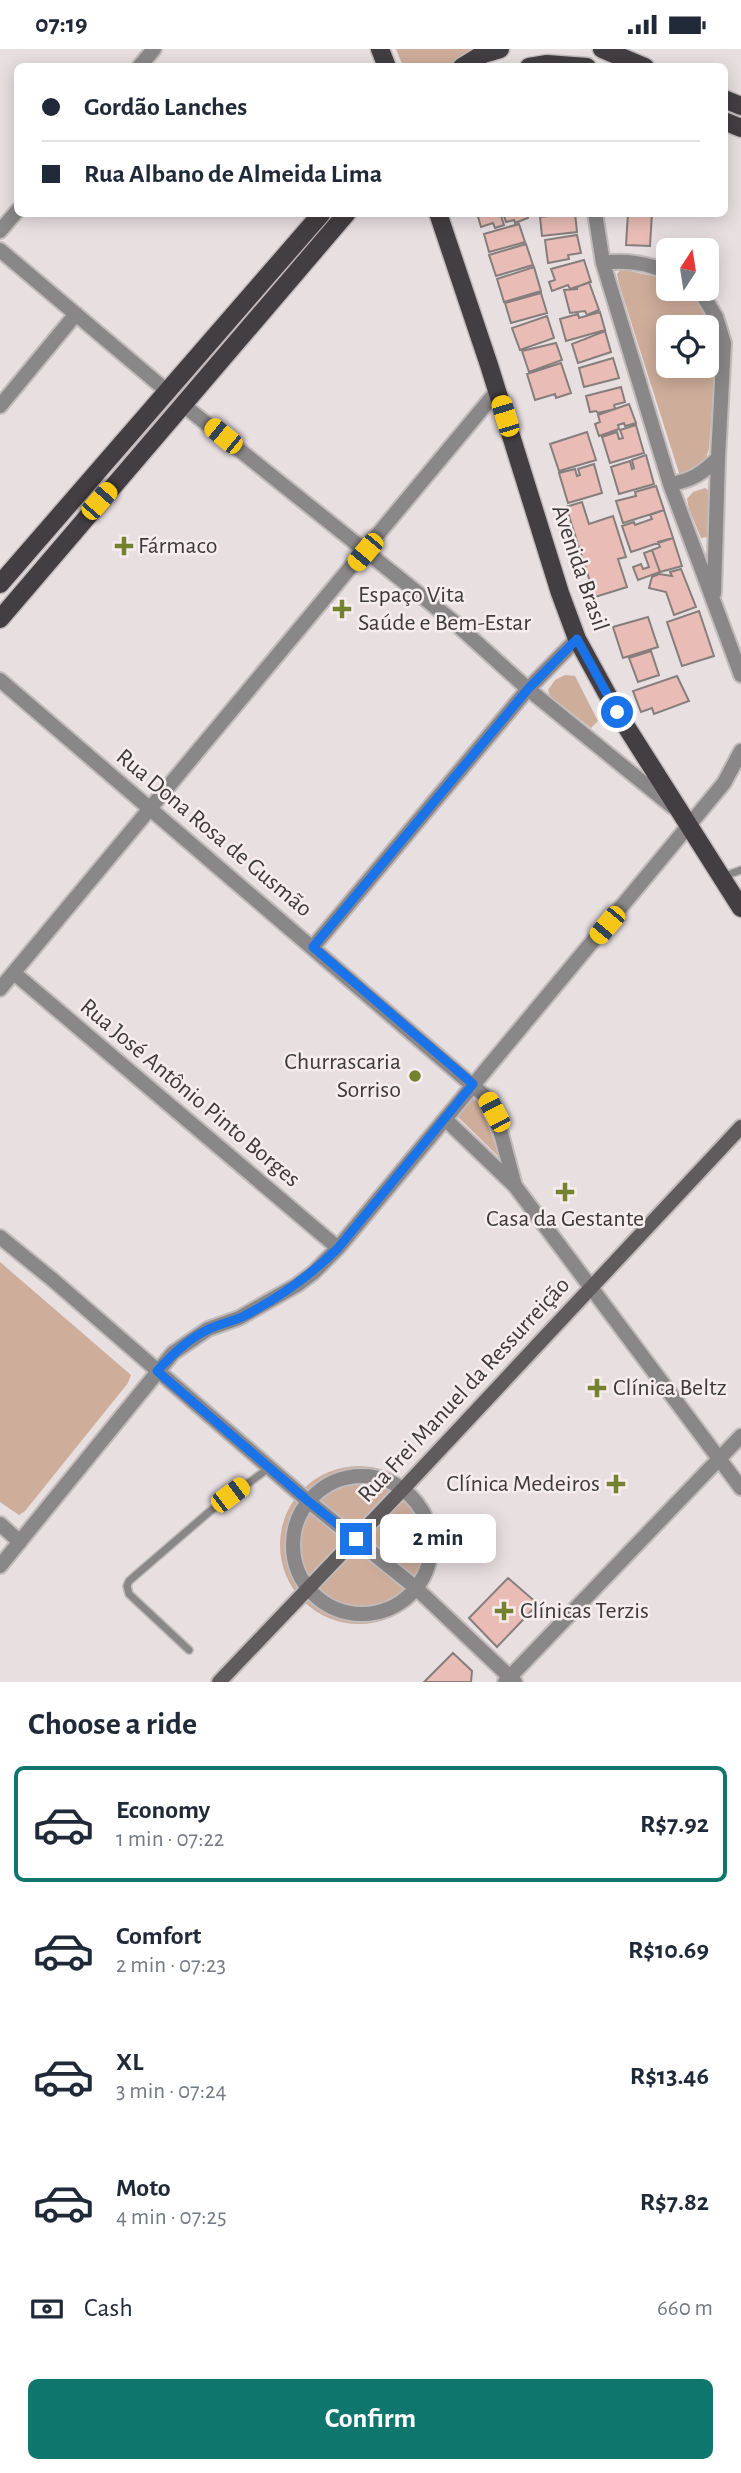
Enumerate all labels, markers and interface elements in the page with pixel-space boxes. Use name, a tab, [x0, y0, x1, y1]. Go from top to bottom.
text: 07:19	[35, 11, 88, 37]
text: Gordão Lanches	[84, 94, 247, 120]
text: Rua Albano de Almeida Lima	[84, 161, 382, 187]
north arrow	[656, 238, 719, 301]
map controls	[656, 238, 719, 378]
button: locate	[656, 315, 719, 378]
car	[489, 393, 522, 439]
car	[201, 415, 246, 457]
car	[78, 478, 121, 524]
street label: Avenida Brasil	[547, 502, 613, 634]
car	[344, 529, 387, 575]
place label: Fármaco	[138, 534, 218, 558]
marker: Fármaco	[116, 538, 132, 554]
place label: Espaço Vita Saúde e Bem-Estar	[358, 583, 531, 635]
marker: Espaço Vita Saúde e Bem-Estar	[332, 599, 352, 619]
route start	[601, 696, 633, 728]
street label: Rua Dona Rosa de Gusmão	[112, 744, 316, 922]
car	[586, 902, 629, 948]
street label: Rua José Antônio Pinto Borges	[75, 994, 305, 1192]
place label: Churrascaria Sorriso	[284, 1050, 401, 1102]
marker: Churrascaria Sorriso	[407, 1068, 423, 1084]
car	[475, 1089, 514, 1135]
marker: Casa da Gestante	[555, 1182, 575, 1202]
place label: Casa da Gestante	[486, 1207, 644, 1231]
street label: Rua Frei Manuel da Ressurreição	[354, 1273, 574, 1507]
place label: Clínica Beltz	[613, 1376, 727, 1400]
marker: Clínica Beltz	[587, 1378, 607, 1398]
place label: Clínica Medeiros	[446, 1472, 600, 1496]
car	[207, 1474, 254, 1516]
marker: Clínica Medeiros	[606, 1474, 626, 1494]
callout: 2 min	[380, 1515, 496, 1563]
route end	[340, 1523, 372, 1555]
text: 2 min	[412, 1527, 464, 1550]
place label: Clínicas Terzis	[520, 1599, 649, 1623]
marker: Clínicas Terzis	[494, 1601, 514, 1621]
text: Choose a ride	[28, 1708, 197, 1740]
icon: car	[32, 1793, 95, 1856]
text: Economy	[116, 1797, 210, 1823]
text: R$7.92	[640, 1811, 709, 1837]
text: 1 min · 07:22	[116, 1828, 224, 1851]
icon: car	[32, 1919, 95, 1982]
text: Comfort	[116, 1923, 201, 1949]
text: R$10.69	[628, 1937, 709, 1963]
text: 2 min · 07:23	[116, 1954, 226, 1977]
icon: car	[32, 2045, 95, 2108]
text: XL	[116, 2049, 143, 2075]
text: R$13.46	[630, 2063, 709, 2089]
text: 3 min · 07:24	[116, 2080, 227, 2103]
icon: car	[32, 2171, 95, 2234]
text: Moto	[116, 2175, 171, 2201]
text: R$7.82	[640, 2189, 709, 2215]
text: 4 min · 07:25	[116, 2206, 227, 2229]
icon: cash	[28, 2290, 66, 2328]
text: Cash	[84, 2295, 133, 2321]
text: 660 m	[657, 2297, 713, 2320]
button: Confirm	[28, 2379, 713, 2459]

